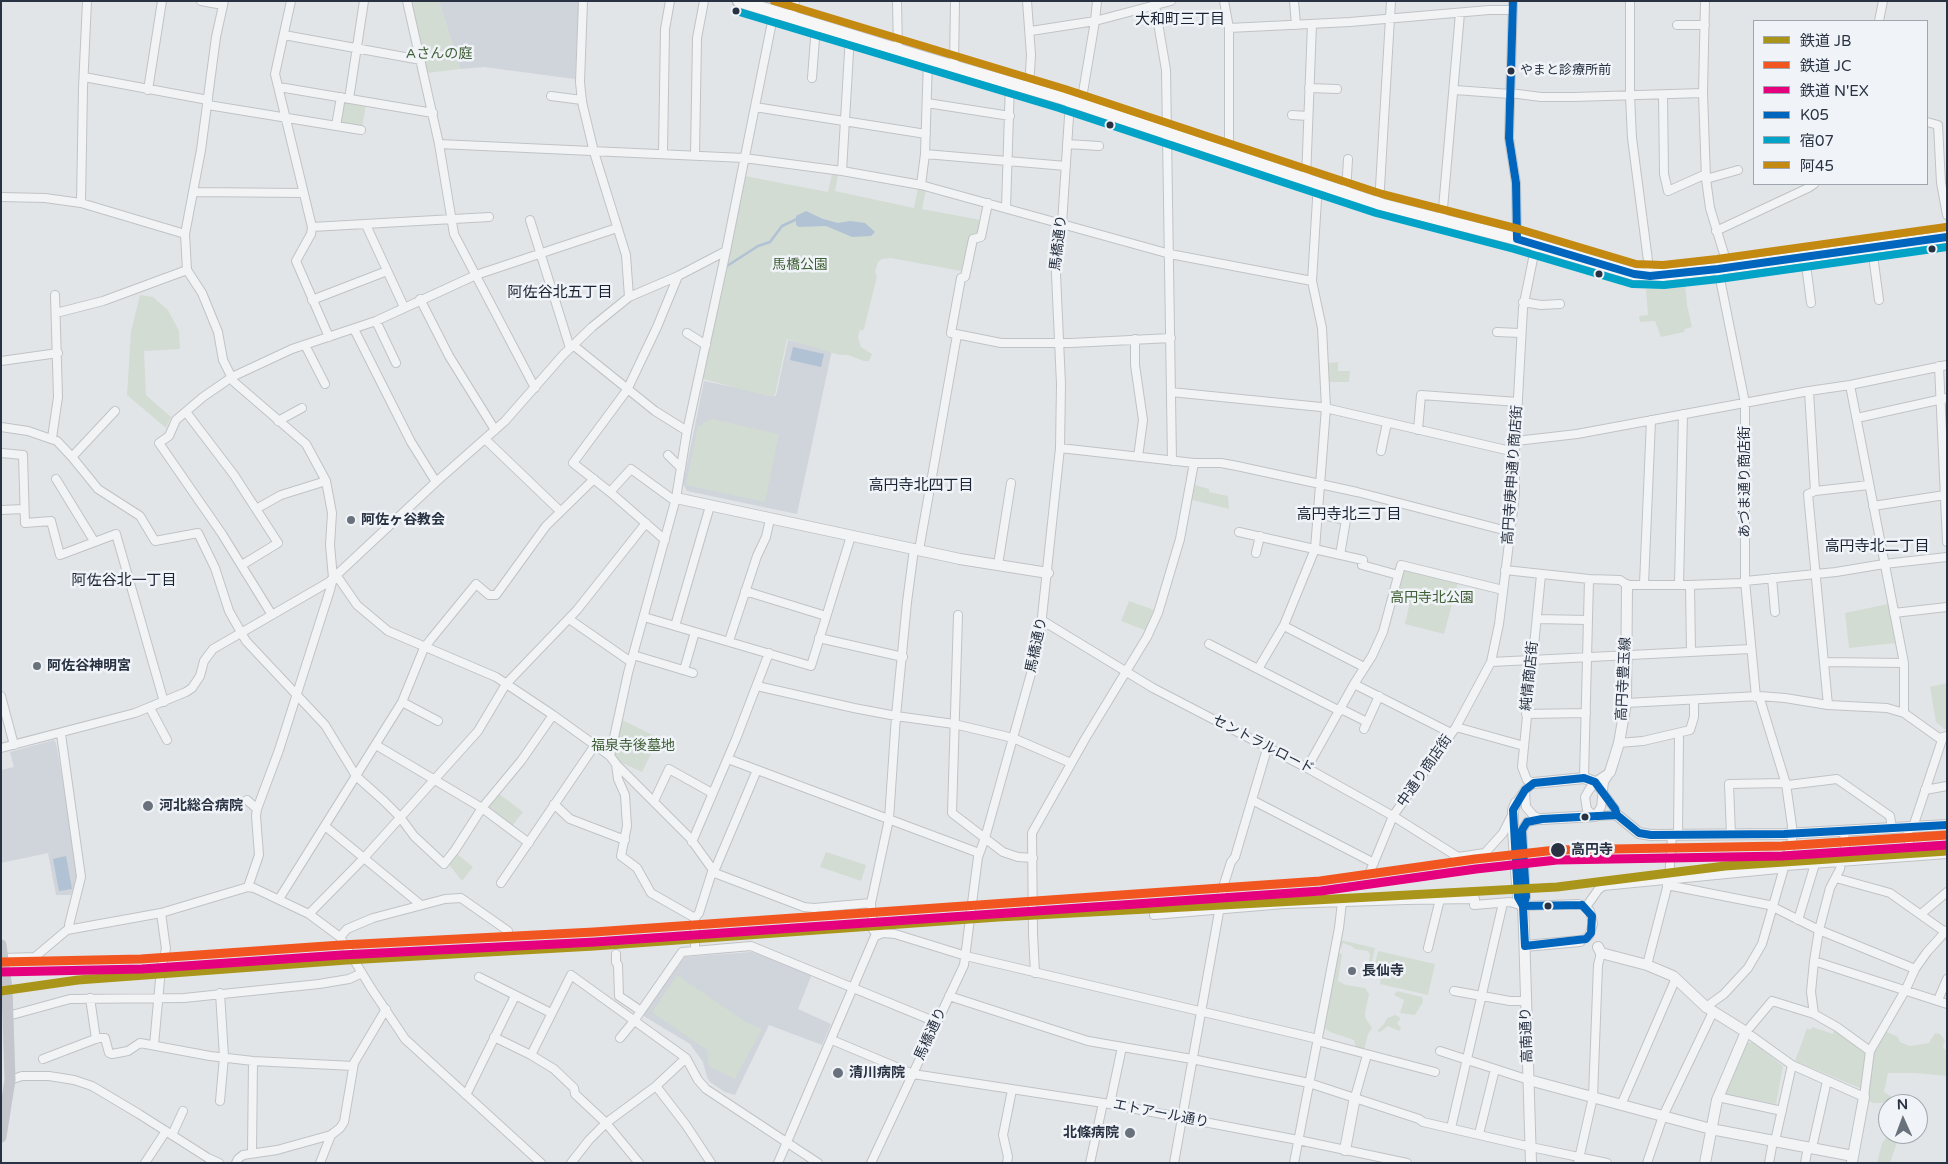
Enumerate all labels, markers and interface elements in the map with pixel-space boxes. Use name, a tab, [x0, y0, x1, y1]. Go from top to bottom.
unlabelled marker	[731, 6, 741, 16]
district label: 大和町三丁目	[1135, 11, 1225, 29]
legend	[1753, 20, 1928, 185]
text: 鉄道 JB	[1800, 32, 1851, 50]
park label: Aさんの庭	[406, 46, 472, 62]
text: 鉄道 JC	[1800, 57, 1851, 75]
place label: やまと診療所前	[1520, 63, 1611, 79]
marker: やまと診療所前	[1506, 66, 1516, 76]
text: 鉄道 N'EX	[1800, 82, 1869, 100]
text: K05	[1800, 106, 1829, 124]
unlabelled marker	[1105, 120, 1115, 130]
text: 宿07	[1800, 132, 1834, 150]
text: 阿45	[1800, 157, 1834, 175]
street label: 馬橋通り	[1047, 214, 1071, 272]
unlabelled marker	[1927, 244, 1937, 254]
park label: 馬橋公園	[772, 257, 828, 273]
unlabelled marker	[1594, 269, 1604, 279]
district label: 阿佐谷北五丁目	[508, 284, 612, 302]
street label: 高円寺庚申通り商店街	[1500, 405, 1526, 545]
street label: あづま通り商店街	[1737, 426, 1753, 538]
district label: 高円寺北四丁目	[869, 477, 973, 495]
district label: 高円寺北三丁目	[1297, 506, 1401, 524]
place label: 阿佐ヶ谷教会	[361, 512, 445, 528]
marker: 阿佐ヶ谷教会	[345, 514, 357, 526]
district label: 高円寺北二丁目	[1825, 538, 1929, 556]
district label: 阿佐谷北一丁目	[72, 572, 176, 590]
park label: 高円寺北公園	[1390, 590, 1474, 606]
street label: 馬橋通り	[1023, 616, 1051, 674]
street label: 高円寺豊玉線	[1613, 637, 1635, 721]
street label: 純情商店街	[1518, 640, 1542, 712]
place label: 阿佐谷神明宮	[47, 658, 131, 674]
marker: 阿佐谷神明宮	[31, 660, 43, 672]
street label: セントラルロード	[1209, 712, 1317, 778]
street label: 中通り商店街	[1394, 732, 1456, 810]
park label: 福泉寺後墓地	[591, 738, 675, 754]
place label: 河北総合病院	[159, 798, 243, 814]
marker: 河北総合病院	[141, 799, 155, 813]
unlabelled marker	[1580, 812, 1590, 822]
marker: 高円寺	[1549, 841, 1567, 859]
place label: 高円寺	[1571, 842, 1613, 858]
unlabelled marker	[1543, 901, 1553, 911]
place label: 長仙寺	[1362, 963, 1404, 979]
marker: 長仙寺	[1346, 965, 1358, 977]
street label: 馬橋通り	[912, 1005, 950, 1063]
street label: 高南通り	[1518, 1007, 1536, 1063]
place label: 清川病院	[849, 1065, 905, 1081]
marker: 清川病院	[831, 1066, 845, 1080]
north arrow	[1878, 1094, 1928, 1144]
street label: エトアール通り	[1112, 1096, 1210, 1132]
text: N	[1897, 1096, 1908, 1113]
place label: 北條病院	[1063, 1125, 1119, 1141]
marker: 北條病院	[1123, 1126, 1137, 1140]

